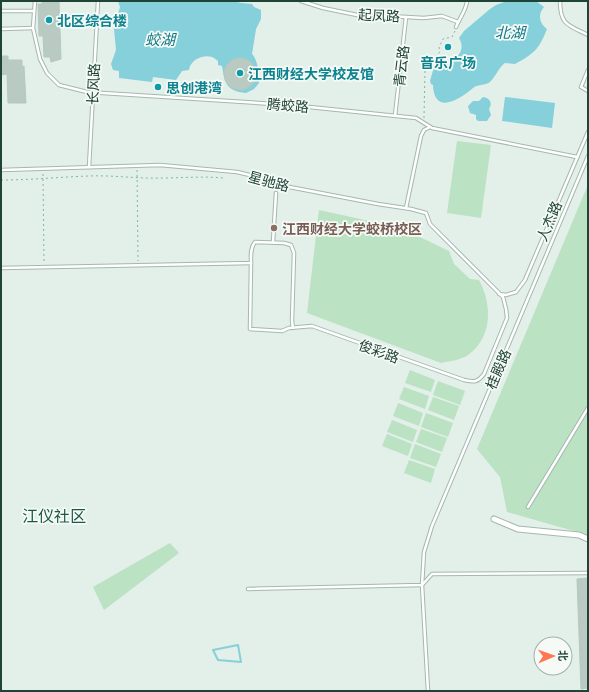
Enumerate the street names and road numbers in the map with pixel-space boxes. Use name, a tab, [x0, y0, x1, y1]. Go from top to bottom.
street label: 起凤路	[358, 5, 400, 25]
street label: 青云路	[390, 44, 412, 88]
street label: 长风路	[83, 63, 103, 105]
street label: 腾蛟路	[266, 95, 310, 115]
street label: 星驰路	[247, 167, 291, 195]
street label: 人杰路	[533, 198, 565, 244]
street label: 俊彩路	[356, 336, 402, 366]
street label: 桂殿路	[482, 346, 514, 392]

